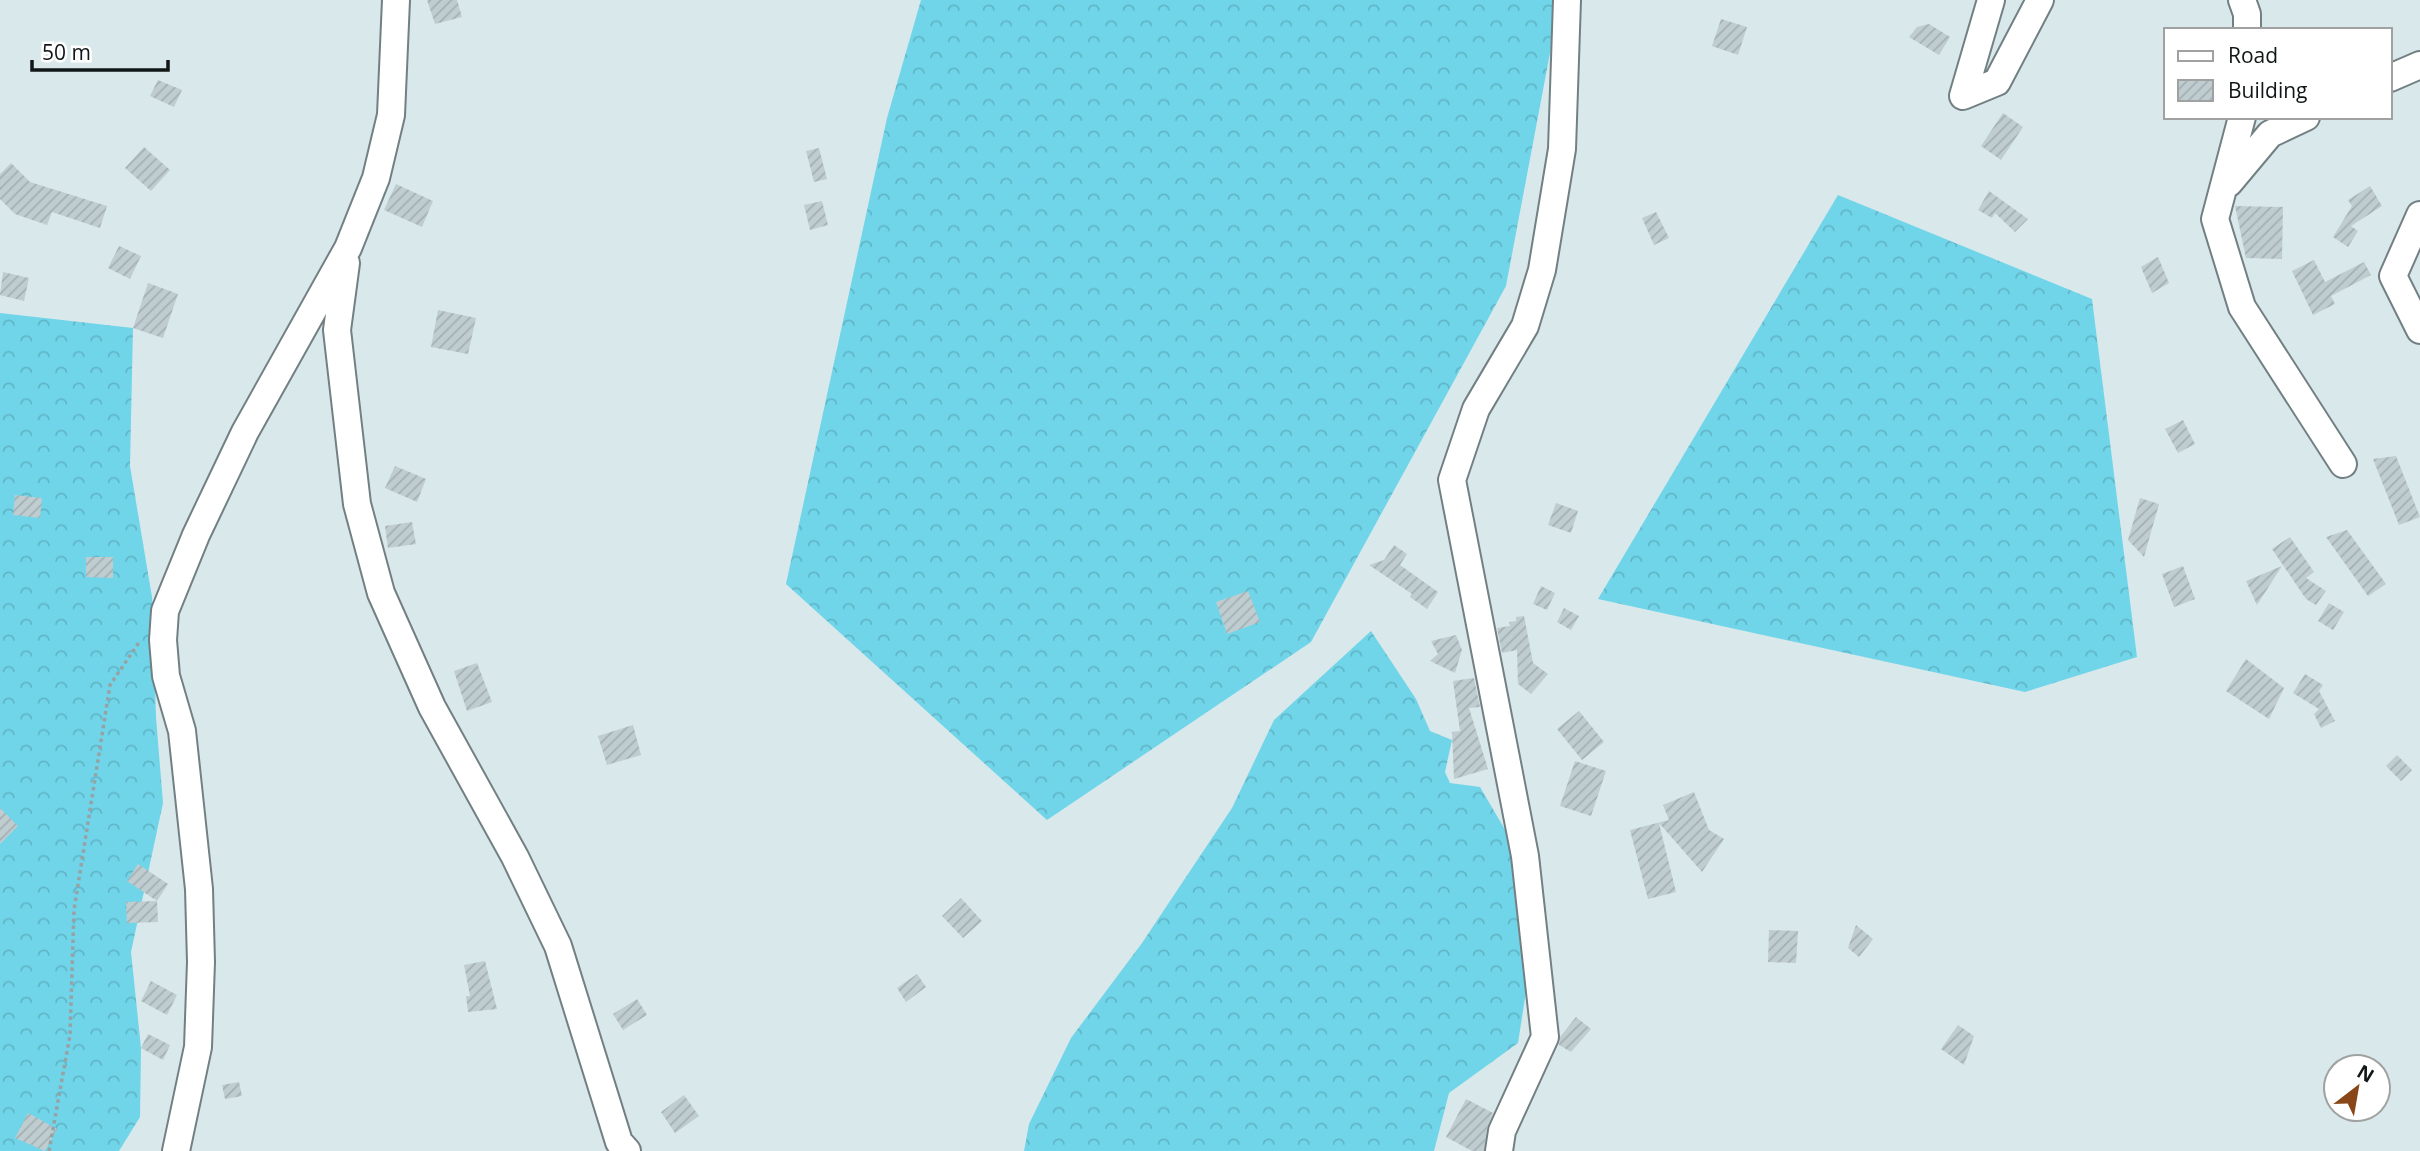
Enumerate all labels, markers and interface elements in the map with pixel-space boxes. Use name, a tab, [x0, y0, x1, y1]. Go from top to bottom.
scale bar	[32, 28, 168, 72]
legend	[2164, 28, 2392, 119]
text: 50 m	[42, 38, 91, 66]
text: Road	[2228, 41, 2278, 69]
text: Building	[2228, 76, 2307, 104]
north arrow	[2322, 1053, 2392, 1123]
text: N	[2352, 1058, 2379, 1089]

